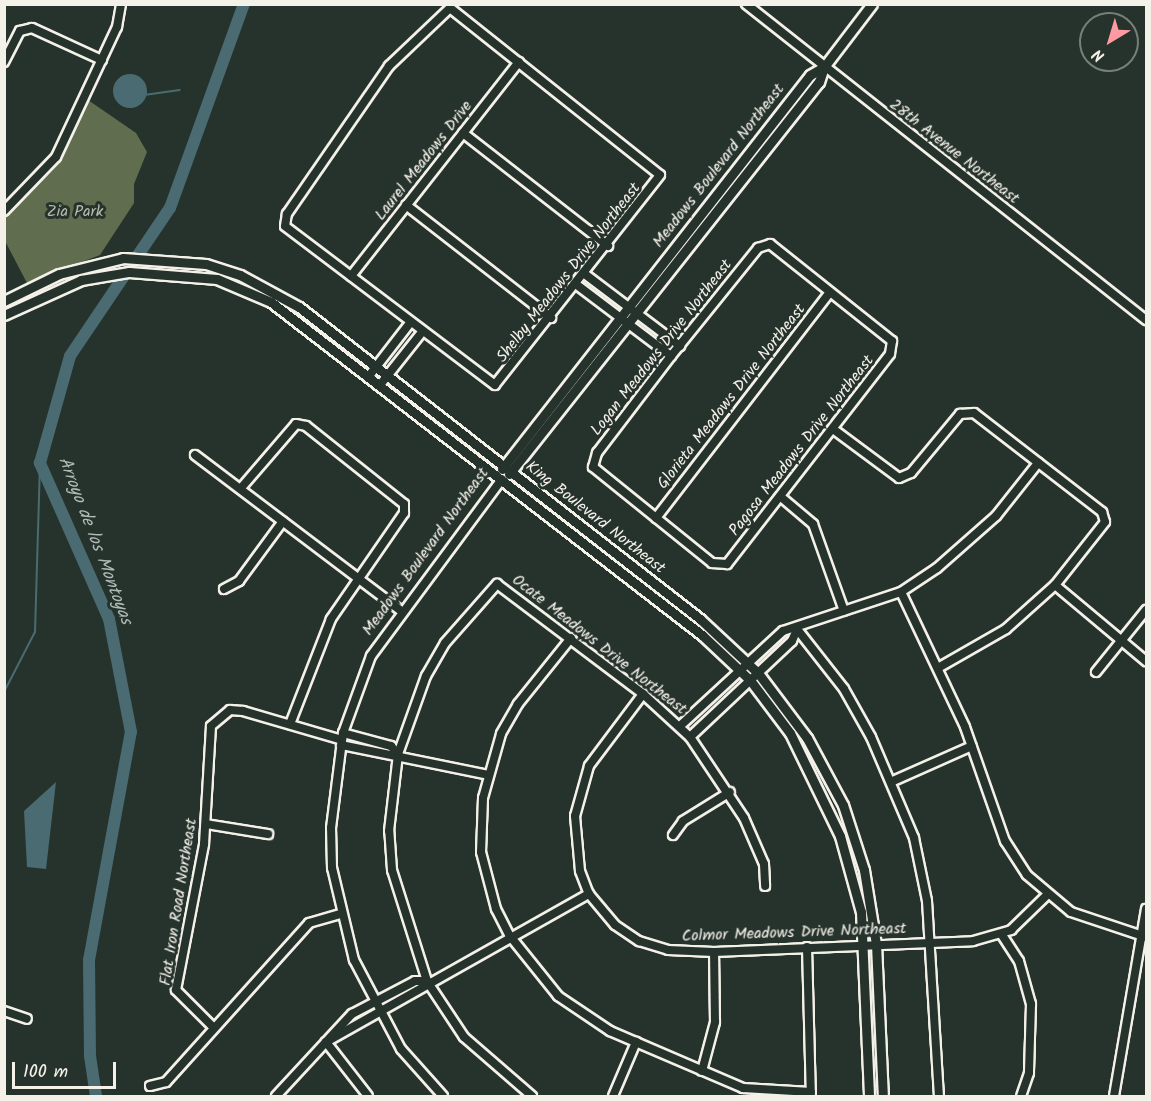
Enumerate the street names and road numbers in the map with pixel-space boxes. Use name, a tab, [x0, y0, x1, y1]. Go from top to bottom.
street label: Meadows Boulevard Northeast	[649, 80, 789, 252]
street label: 28th Avenue Northeast	[885, 95, 1023, 209]
street label: Laurel Meadows Drive	[371, 97, 477, 225]
street label: Shelby Meadows Drive Northeast	[493, 179, 645, 367]
street label: Logan Meadows Drive Northeast	[587, 256, 737, 440]
street label: Glorieta Meadows Drive Northeast	[654, 301, 810, 493]
street label: Pagosa Meadows Drive Northeast	[725, 352, 879, 540]
street label: King Boulevard Northeast	[521, 458, 669, 578]
street label: Meadows Boulevard Northeast	[359, 464, 493, 640]
street label: Ocate Meadows Drive Northeast	[508, 571, 690, 719]
street label: Flat Iron Road Northeast	[156, 817, 202, 987]
street label: Colmor Meadows Drive Northeast	[681, 919, 907, 947]

